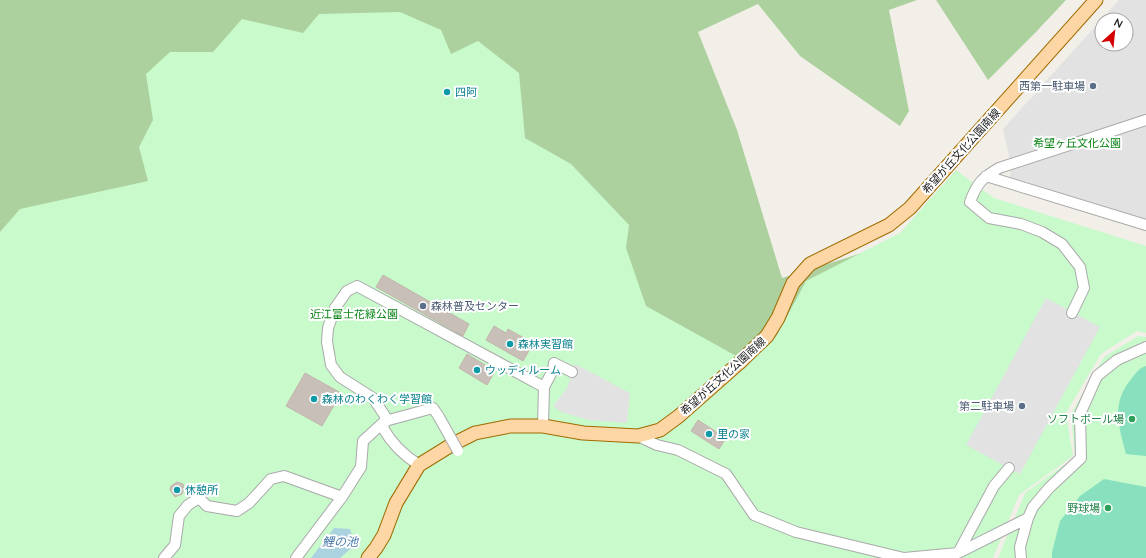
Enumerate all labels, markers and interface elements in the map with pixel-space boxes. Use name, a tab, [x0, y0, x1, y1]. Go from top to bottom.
north arrow	[1094, 12, 1134, 52]
text: N	[1112, 15, 1125, 31]
place label: 西第一駐車場	[1019, 79, 1085, 93]
marker: 西第一駐車場	[1088, 81, 1098, 91]
place label: 四阿	[455, 85, 477, 99]
marker: 四阿	[442, 87, 452, 97]
street label: 希望が丘文化公園南線	[919, 105, 1003, 197]
park label: 希望ヶ丘文化公園	[1033, 136, 1121, 150]
place label: 森林普及センター	[431, 299, 519, 313]
marker: 森林普及センター	[418, 301, 428, 311]
park label: 近江富士花緑公園	[310, 307, 398, 321]
street label: 希望が丘文化公園南線	[677, 334, 769, 418]
place label: 森林実習館	[518, 337, 573, 351]
marker: 森林実習館	[505, 339, 515, 349]
place label: ウッディルーム	[485, 363, 561, 377]
marker: ウッディルーム	[472, 365, 482, 375]
place label: 森林のわくわく学習館	[322, 392, 432, 406]
marker: 森林のわくわく学習館	[309, 394, 319, 404]
place label: 第二駐車場	[959, 399, 1014, 413]
marker: 第二駐車場	[1017, 401, 1027, 411]
place label: ソフトボール場	[1047, 412, 1124, 426]
marker: ソフトボール場	[1127, 414, 1137, 424]
place label: 里の家	[717, 427, 750, 441]
marker: 里の家	[704, 429, 714, 439]
place label: 休憩所	[185, 483, 219, 497]
marker: 休憩所	[172, 485, 182, 495]
place label: 野球場	[1067, 501, 1100, 515]
marker: 野球場	[1103, 503, 1113, 513]
water label: 鯉の池	[322, 534, 359, 549]

